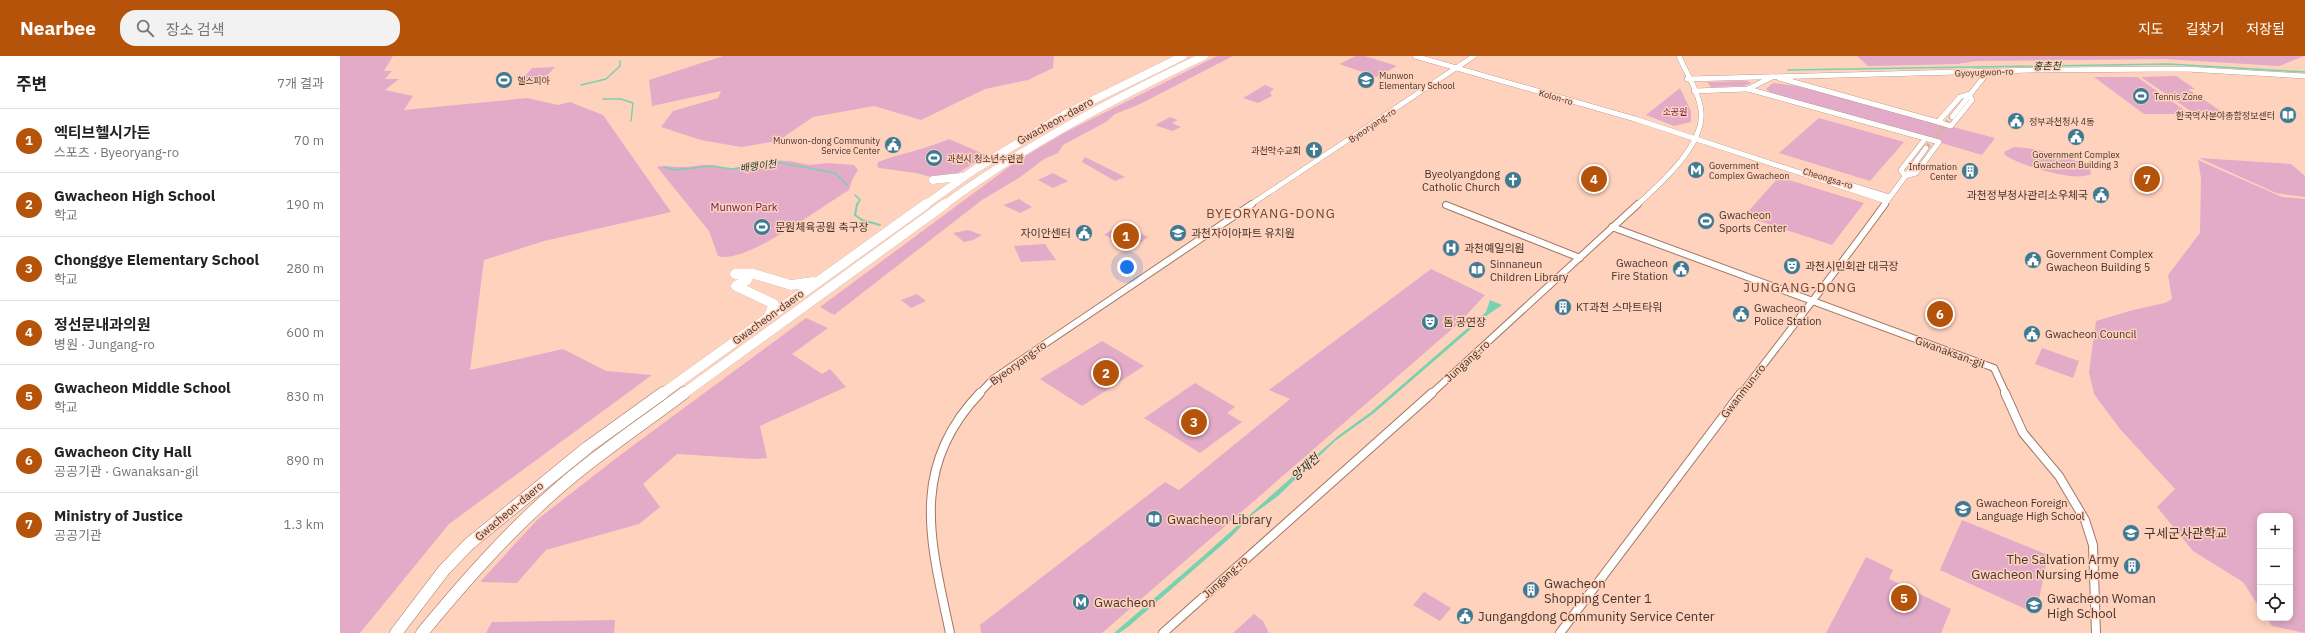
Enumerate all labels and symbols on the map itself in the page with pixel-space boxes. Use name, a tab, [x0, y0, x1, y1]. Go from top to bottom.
water label: 홍촌천	[2033, 59, 2063, 73]
street label: Gyoyugwon-ro	[1954, 65, 2014, 79]
sports icon: 헬스피아	[494, 70, 514, 90]
school or university icon: Munwon Elementary School	[1356, 70, 1376, 90]
place label: Munwon Elementary School	[1379, 70, 1455, 91]
place label: 헬스피아	[517, 75, 550, 86]
sports icon: Tennis Zone	[2131, 86, 2151, 106]
street label: Kolon-ro	[1538, 87, 1574, 107]
place label: Tennis Zone	[2154, 91, 2203, 102]
street label: Gwacheon-daero	[1014, 94, 1096, 148]
street label: Byeoryang-ro	[1346, 105, 1398, 145]
library icon: 한국역사분야종합정보센터	[2278, 105, 2298, 125]
park label: 소공원	[1663, 106, 1687, 117]
place label: 한국역사분야종합정보센터	[2176, 110, 2275, 121]
public building icon: 정부과천청사 4동	[2006, 111, 2026, 131]
place label: 정부과천청사 4동	[2029, 116, 2095, 127]
public building icon: Government Complex Gwacheon Building 3	[2066, 127, 2086, 147]
place label: Munwon-dong Community Service Center	[773, 135, 881, 156]
public building icon: Munwon-dong Community Service Center	[883, 135, 903, 155]
church icon: 과천약수교회	[1304, 140, 1324, 160]
place label: 과천약수교회	[1251, 145, 1301, 156]
sports icon: 과천시 청소년수련관	[924, 148, 944, 168]
place label: Government Complex Gwacheon Building 3	[2032, 149, 2120, 170]
place label: 과천시 청소년수련관	[947, 153, 1024, 164]
water label: 배랭이천	[739, 157, 779, 175]
metro station icon: Government Complex Gwacheon	[1686, 160, 1706, 180]
place label: Government Complex Gwacheon	[1709, 160, 1789, 181]
place label: Information Center	[1909, 161, 1958, 182]
building icon: Information Center	[1960, 161, 1980, 181]
pin: 4	[1581, 164, 1607, 194]
pin: 7	[2134, 164, 2160, 194]
street label: Cheongsa-ro	[1802, 165, 1854, 191]
place label: Byeolyangdong Catholic Church	[1422, 167, 1500, 194]
church icon: Byeolyangdong Catholic Church	[1503, 170, 1523, 190]
public building icon: 과천정부청사관리소우체국	[2091, 185, 2111, 205]
place label: 과천정부청사관리소우체국	[1967, 188, 2088, 202]
park label: Munwon Park	[710, 200, 778, 214]
district label: BYEORYANG-DONG	[1206, 205, 1336, 222]
place label: Gwacheon Sports Center	[1719, 208, 1787, 235]
sports icon: Gwacheon Sports Center	[1696, 211, 1716, 231]
sports icon: 문원체육공원 축구장	[752, 217, 772, 237]
place label: 문원체육공원 축구장	[775, 220, 869, 234]
pin: 1	[1113, 221, 1139, 251]
public building icon: 자이안센터	[1074, 223, 1094, 243]
school or university icon: 과천자이아파트 유치원	[1168, 223, 1188, 243]
place label: 자이안센터	[1020, 226, 1071, 240]
place label: 과천자이아파트 유치원	[1191, 226, 1295, 240]
hospital icon: 과천예일의원	[1441, 238, 1461, 258]
place label: 과천예일의원	[1464, 241, 1525, 255]
place label: Government Complex Gwacheon Building 5	[2046, 247, 2154, 274]
public building icon: Government Complex Gwacheon Building 5	[2023, 250, 2043, 270]
place label: Gwacheon Fire Station	[1611, 256, 1668, 283]
theatre icon: 과천시민회관 대극장	[1782, 256, 1802, 276]
your location	[1117, 257, 1137, 277]
place label: Sinnaneun Children Library	[1490, 257, 1569, 284]
public building icon: Gwacheon Fire Station	[1671, 259, 1691, 279]
place label: 과천시민회관 대극장	[1805, 259, 1899, 273]
library icon: Sinnaneun Children Library	[1467, 260, 1487, 280]
district label: JUNGANG-DONG	[1743, 279, 1857, 296]
street label: Gwacheon-daero	[729, 286, 807, 348]
building icon: KT과천 스마트타워	[1553, 297, 1573, 317]
pin: 6	[1927, 299, 1953, 329]
place label: KT과천 스마트타워	[1576, 300, 1662, 314]
place label: Gwacheon Police Station	[1754, 301, 1822, 328]
public building icon: Gwacheon Police Station	[1731, 304, 1751, 324]
theatre icon: 돔 공연장	[1420, 312, 1440, 332]
place label: 돔 공연장	[1443, 315, 1486, 329]
public building icon: Gwacheon Council	[2022, 324, 2042, 344]
place label: Gwacheon Council	[2045, 327, 2136, 341]
street label: Gwanaksan-gil	[1913, 333, 1987, 371]
street label: Jungang-ro	[1441, 337, 1493, 385]
street label: Byeoryang-ro	[987, 338, 1049, 388]
pin: 2	[1093, 358, 1119, 388]
street label: Gwanmun-ro	[1718, 361, 1768, 421]
pin: 3	[1181, 407, 1207, 437]
water label: 양재천	[1288, 449, 1324, 484]
street label: Gwacheon-daero	[472, 478, 546, 544]
place label: Gwacheon Foreign Language High School	[1976, 496, 2085, 523]
school or university icon: Gwacheon Foreign Language High School	[1953, 499, 1973, 519]
library icon: Gwacheon Library	[1144, 509, 1164, 529]
place label: Gwacheon Library	[1167, 511, 1273, 528]
school or university icon: 구세군사관학교	[2121, 523, 2141, 543]
place label: 구세군사관학교	[2144, 525, 2228, 542]
place label: The Salvation Army Gwacheon Nursing Home	[1971, 551, 2120, 583]
street label: Jungang-ro	[1199, 553, 1251, 601]
building icon: The Salvation Army Gwacheon Nursing Home	[2122, 556, 2142, 576]
place label: Gwacheon Shopping Center 1	[1544, 575, 1652, 607]
building icon: Gwacheon Shopping Center 1	[1521, 580, 1541, 600]
pin: 5	[1891, 583, 1917, 613]
place label: Gwacheon Woman High School	[2047, 590, 2156, 622]
metro station icon: Gwacheon	[1071, 592, 1091, 612]
place label: Gwacheon	[1094, 594, 1156, 611]
school or university icon: Gwacheon Woman High School	[2024, 595, 2044, 615]
public building icon: Jungangdong Community Service Center	[1455, 606, 1475, 626]
place label: Jungangdong Community Service Center	[1478, 608, 1715, 625]

